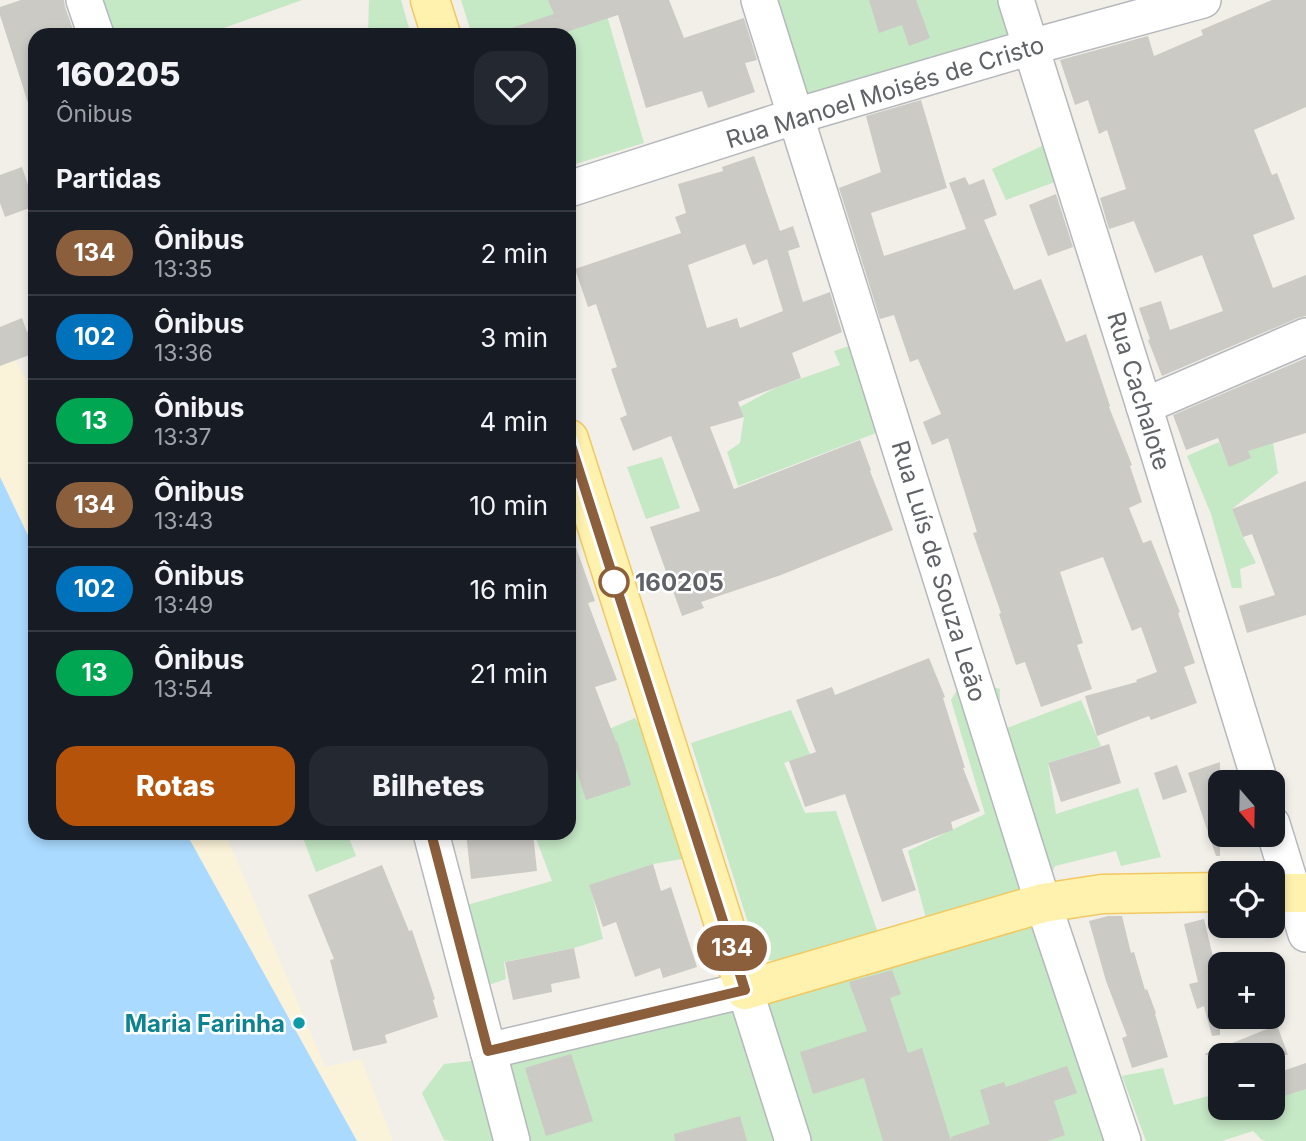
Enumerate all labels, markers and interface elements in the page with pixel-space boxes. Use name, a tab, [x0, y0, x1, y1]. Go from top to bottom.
street label: Rua Manoel Moisés de Cristo	[722, 30, 1048, 154]
button: heart	[474, 51, 548, 125]
text: 160205	[56, 54, 181, 94]
text: Ônibus	[56, 100, 133, 128]
text: Partidas	[56, 163, 161, 194]
text: Ônibus	[154, 224, 244, 255]
text: 134	[73, 238, 116, 267]
text: 2 min	[480, 238, 548, 269]
text: 13:35	[154, 255, 212, 283]
text: Ônibus	[154, 308, 244, 339]
street label: Rua Cachalote	[1101, 308, 1177, 474]
text: 102	[74, 322, 115, 351]
text: 3 min	[480, 322, 548, 353]
text: 13:36	[154, 339, 213, 367]
text: Ônibus	[154, 392, 244, 423]
text: 13	[82, 406, 107, 435]
text: 4 min	[479, 406, 548, 437]
text: 13:37	[154, 423, 211, 451]
street label: Rua Luís de Souza Leão	[885, 437, 993, 705]
text: Ônibus	[154, 476, 244, 507]
text: 134	[73, 490, 116, 519]
text: 10 min	[469, 490, 548, 521]
text: 13:43	[154, 507, 213, 535]
text: Ônibus	[154, 560, 244, 591]
marker: 160205	[599, 567, 629, 597]
place label: 160205	[635, 568, 724, 597]
text: 102	[74, 574, 115, 603]
text: 16 min	[470, 574, 548, 605]
text: 13:49	[154, 591, 213, 619]
text: Ônibus	[154, 644, 244, 675]
text: 13	[82, 658, 107, 687]
text: 21 min	[470, 658, 548, 689]
text: 13:54	[154, 675, 213, 703]
button: Rotas	[56, 746, 295, 826]
button: Bilhetes	[309, 746, 548, 826]
north arrow	[1208, 770, 1284, 847]
map controls	[1208, 770, 1285, 1120]
button: locate	[1208, 861, 1285, 938]
line badge: 134	[692, 925, 772, 971]
text: 134	[711, 933, 753, 962]
button: +	[1208, 952, 1285, 1029]
place label: Maria Farinha	[125, 1009, 285, 1038]
marker: Maria Farinha	[291, 1015, 307, 1031]
button: −	[1208, 1043, 1285, 1120]

